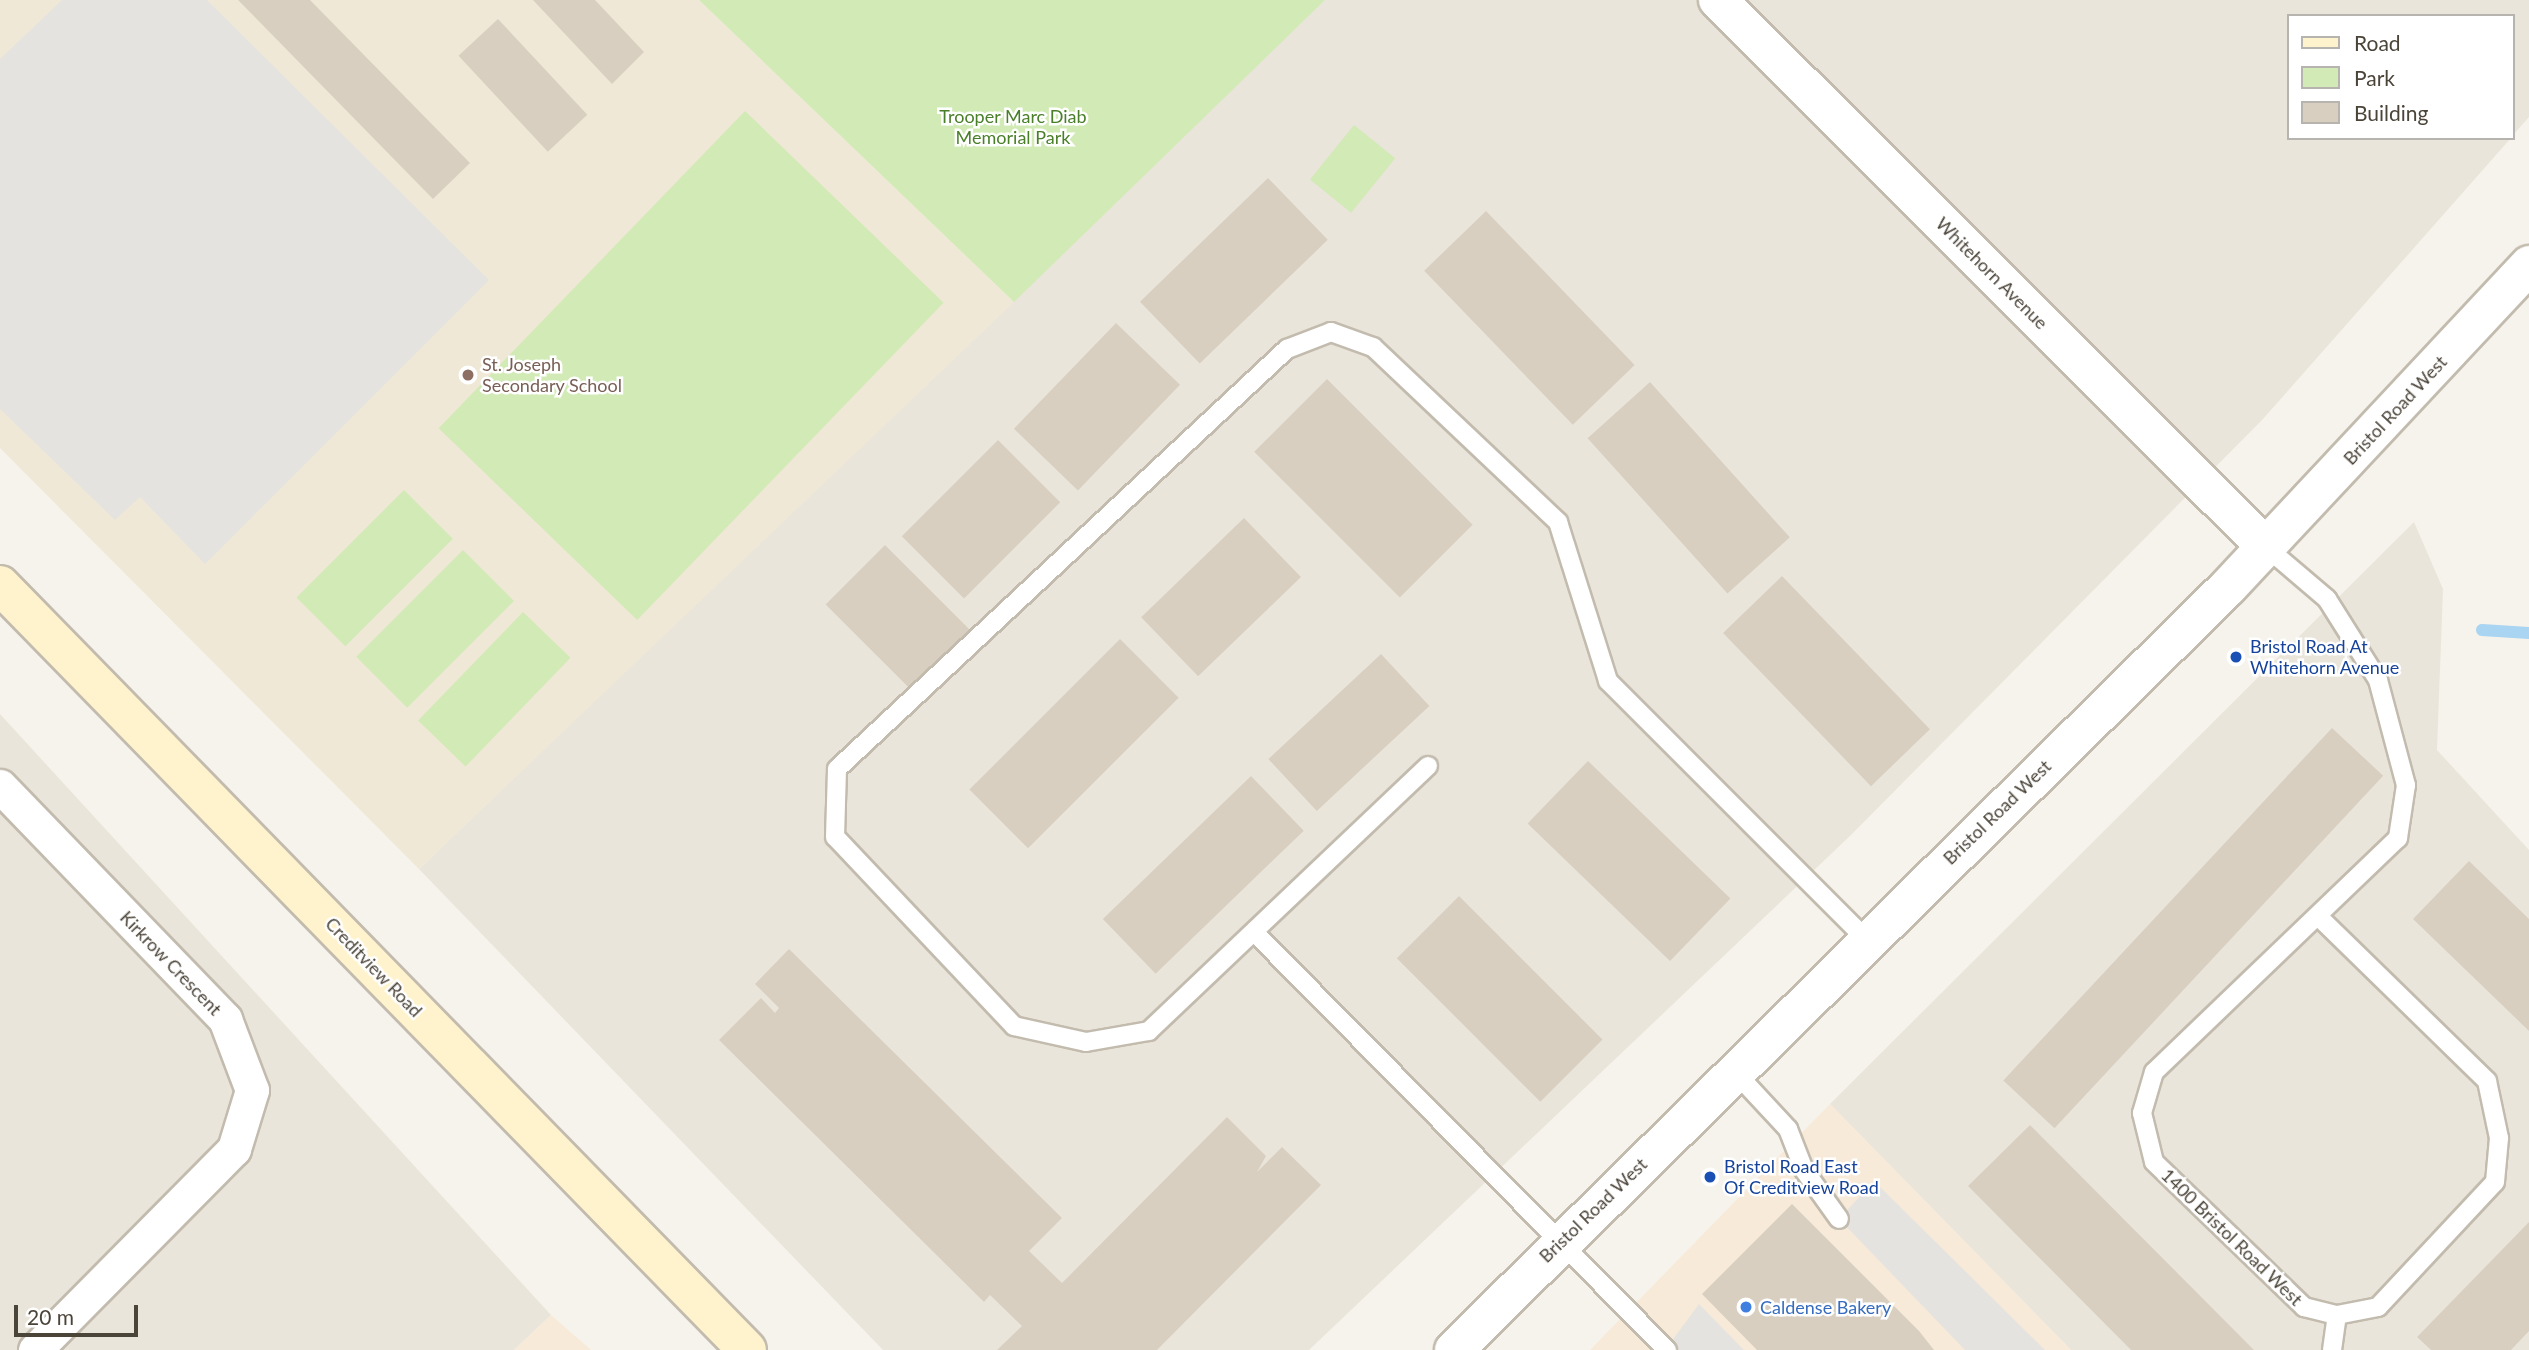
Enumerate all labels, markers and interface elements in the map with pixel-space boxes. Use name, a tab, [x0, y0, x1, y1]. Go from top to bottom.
legend	[2288, 14, 2515, 140]
text: Road	[2354, 30, 2401, 55]
text: Park	[2354, 65, 2395, 90]
text: Building	[2354, 100, 2429, 125]
park label: Trooper Marc Diab Memorial Park	[939, 106, 1087, 148]
street label: Whitehorn Avenue	[1931, 212, 2053, 334]
street label: Bristol Road West	[2339, 351, 2451, 469]
place label: St. Joseph Secondary School	[482, 354, 622, 396]
marker: St. Joseph Secondary School	[460, 367, 476, 383]
place label: Bristol Road At Whitehorn Avenue	[2250, 636, 2400, 678]
marker: Bristol Road At Whitehorn Avenue	[2228, 649, 2244, 665]
street label: Bristol Road West	[1939, 755, 2055, 869]
street label: Kirkrow Crescent	[116, 906, 226, 1020]
street label: Creditview Road	[321, 913, 427, 1021]
street label: Bristol Road West	[1535, 1153, 1651, 1267]
place label: Bristol Road East Of Creditview Road	[1724, 1156, 1879, 1198]
street label: 1400 Bristol Road West	[2157, 1164, 2307, 1310]
marker: Bristol Road East Of Creditview Road	[1702, 1169, 1718, 1185]
scale bar	[18, 1290, 142, 1334]
place label: Caldense Bakery	[1760, 1296, 1891, 1318]
marker: Caldense Bakery	[1738, 1299, 1754, 1315]
text: 20 m	[27, 1304, 74, 1329]

